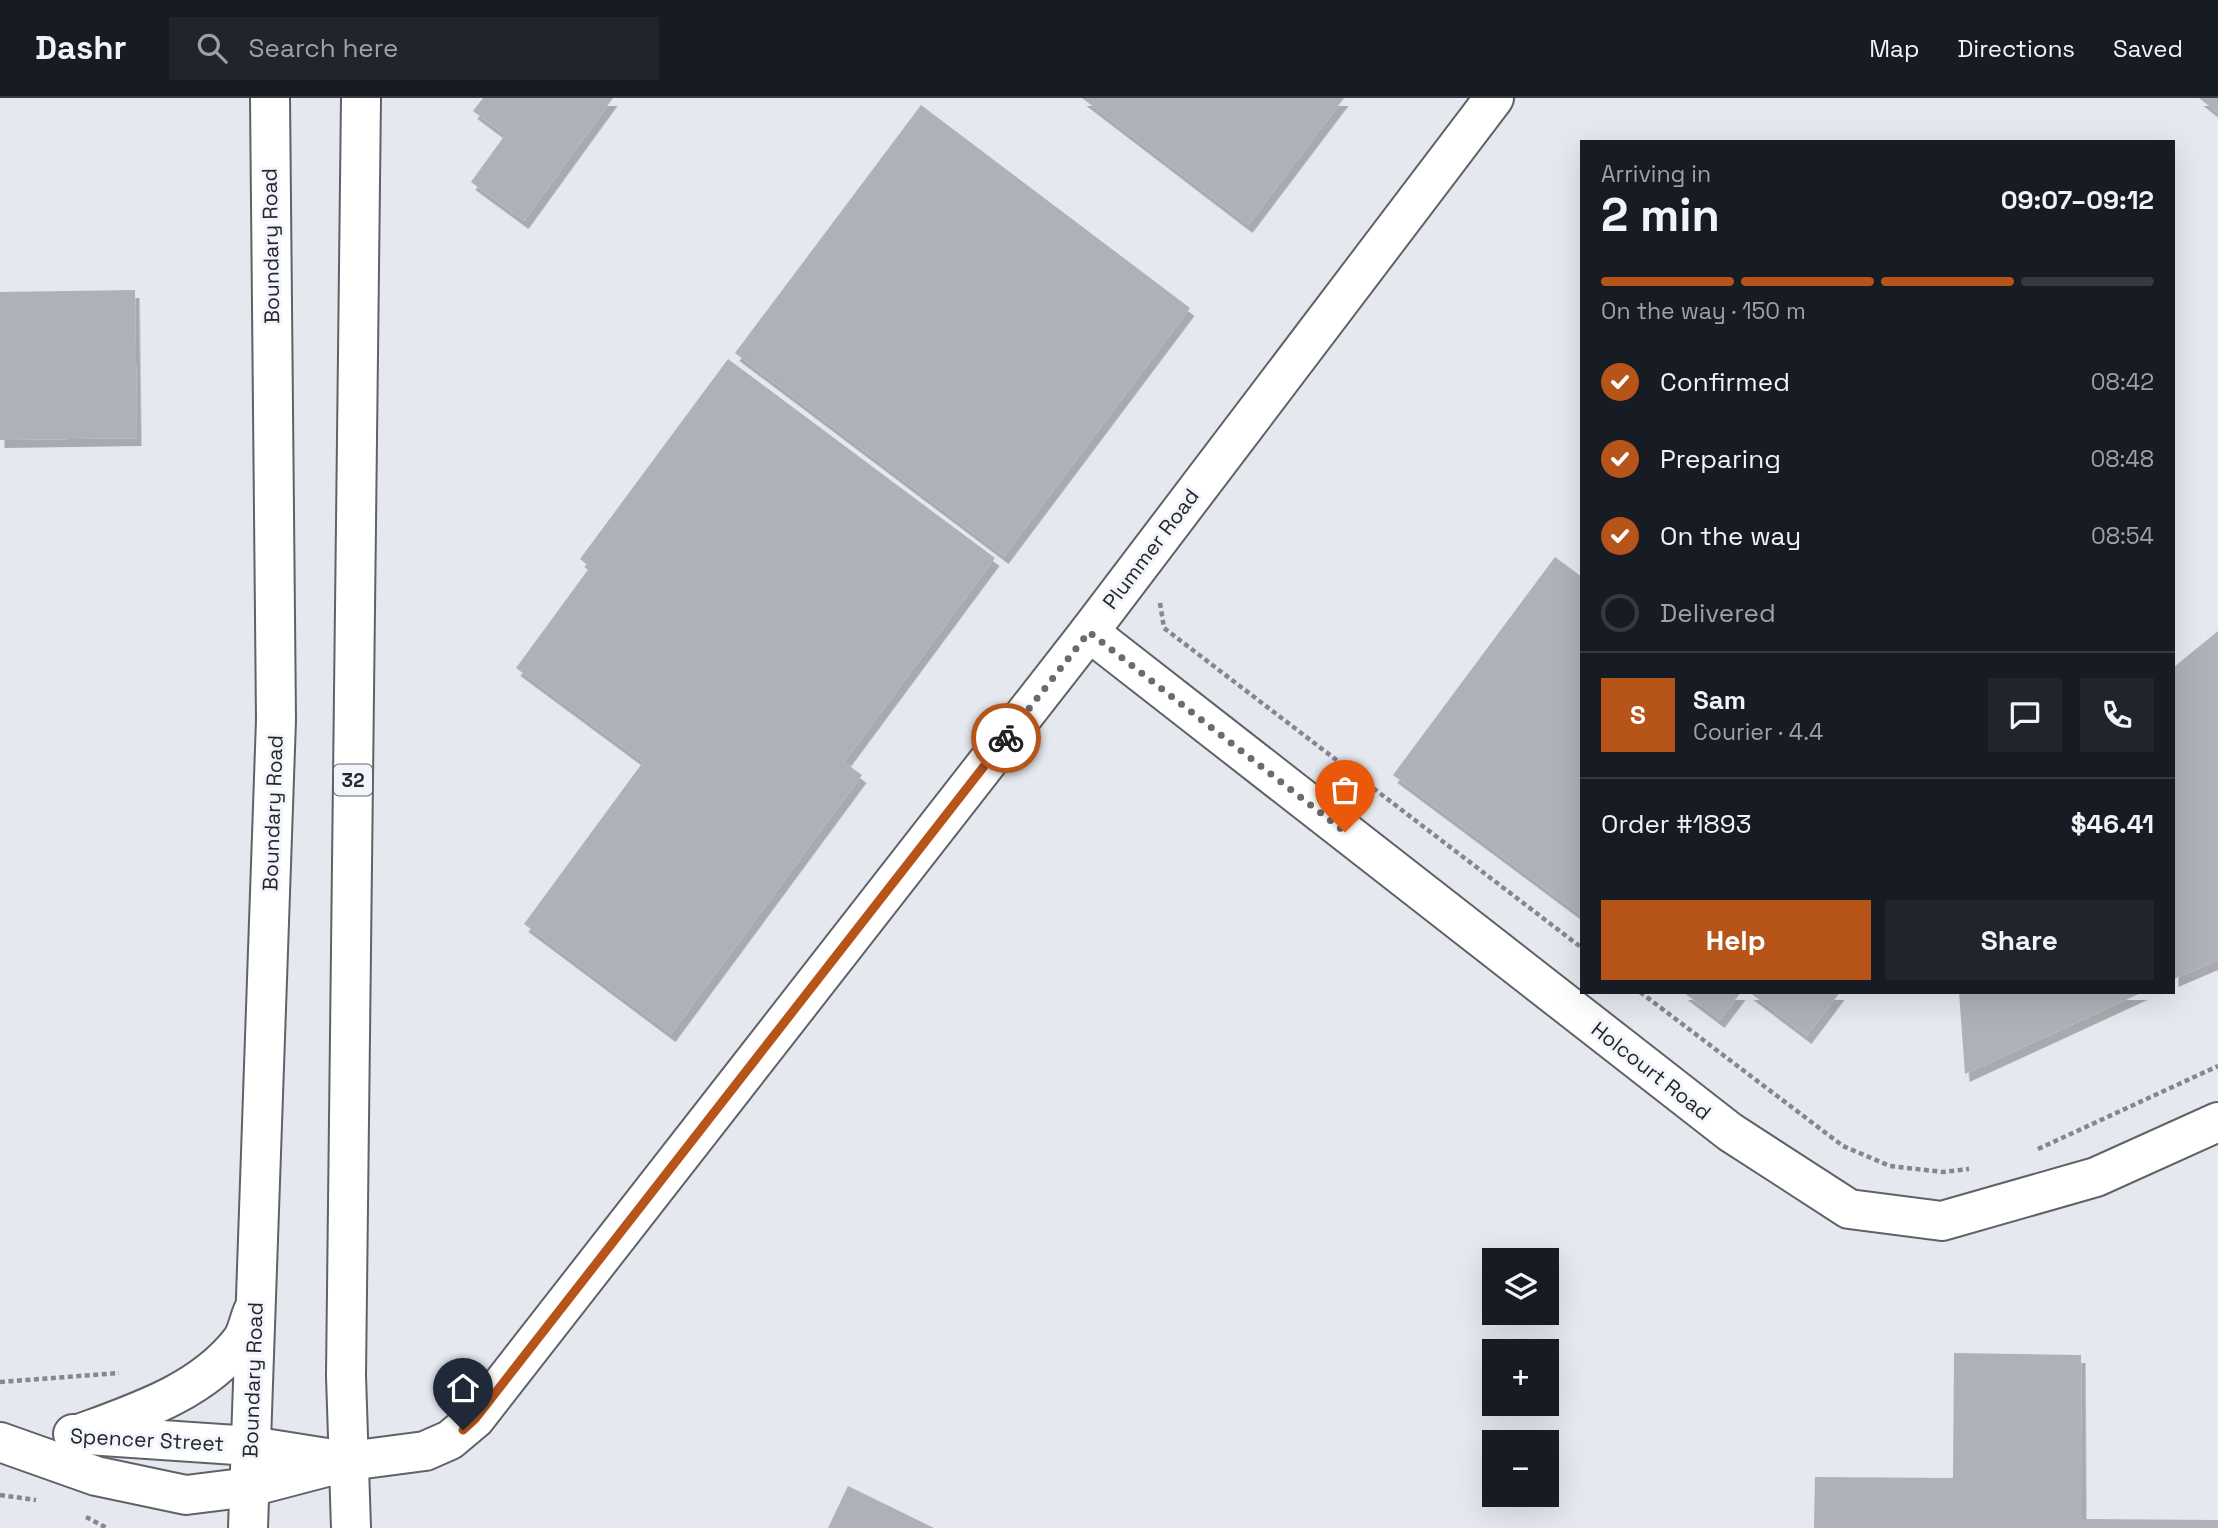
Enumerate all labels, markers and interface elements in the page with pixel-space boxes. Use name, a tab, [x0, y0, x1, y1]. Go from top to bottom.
search box	[169, 17, 659, 80]
text: Dashr	[35, 27, 127, 69]
icon: search	[193, 29, 231, 67]
text: Search here	[249, 31, 398, 65]
text: Map	[1869, 33, 1919, 64]
text: Directions	[1957, 33, 2075, 64]
text: Saved	[2113, 33, 2183, 64]
text: Arriving in	[1601, 159, 1711, 189]
street label: Boundary Road	[256, 168, 285, 324]
text: 09:07–09:12	[2001, 183, 2154, 217]
text: 2 min	[1601, 186, 1720, 244]
text: On the way · 150 m	[1601, 296, 1806, 326]
icon: check	[1601, 363, 1639, 401]
text: Confirmed	[1660, 365, 1790, 399]
text: 08:42	[2091, 367, 2154, 397]
icon: check	[1601, 440, 1639, 478]
text: Preparing	[1660, 442, 1781, 476]
text: 08:48	[2090, 444, 2154, 474]
street label: Plummer Road	[1096, 483, 1205, 614]
icon: check	[1601, 517, 1639, 555]
text: On the way	[1660, 519, 1801, 553]
text: 08:54	[2091, 521, 2154, 551]
text: Delivered	[1660, 596, 1776, 630]
button: chat	[1988, 678, 2062, 752]
button: phone	[2080, 678, 2154, 752]
text: Sam	[1693, 683, 1746, 717]
text: S	[1630, 698, 1646, 732]
courier	[971, 703, 1041, 773]
text: Courier · 4.4	[1693, 717, 1823, 747]
icon: bike	[987, 719, 1025, 757]
street label: Boundary Road	[256, 735, 289, 891]
pin	[1315, 760, 1375, 832]
road number: 32	[334, 764, 372, 796]
icon: bag	[1326, 771, 1364, 809]
text: Order #1893	[1601, 807, 1751, 841]
text: $46.41	[2071, 807, 2154, 841]
button: Help	[1601, 900, 1871, 980]
button: Share	[1885, 900, 2154, 980]
street label: Holcourt Road	[1586, 1015, 1717, 1126]
map controls	[1482, 1248, 1559, 1507]
button: layers	[1482, 1248, 1559, 1325]
street label: Boundary Road	[236, 1302, 269, 1458]
button: +	[1482, 1339, 1559, 1416]
pin	[433, 1358, 493, 1430]
icon: home	[444, 1369, 482, 1407]
street label: Spencer Street	[69, 1422, 225, 1457]
button: −	[1482, 1430, 1559, 1507]

